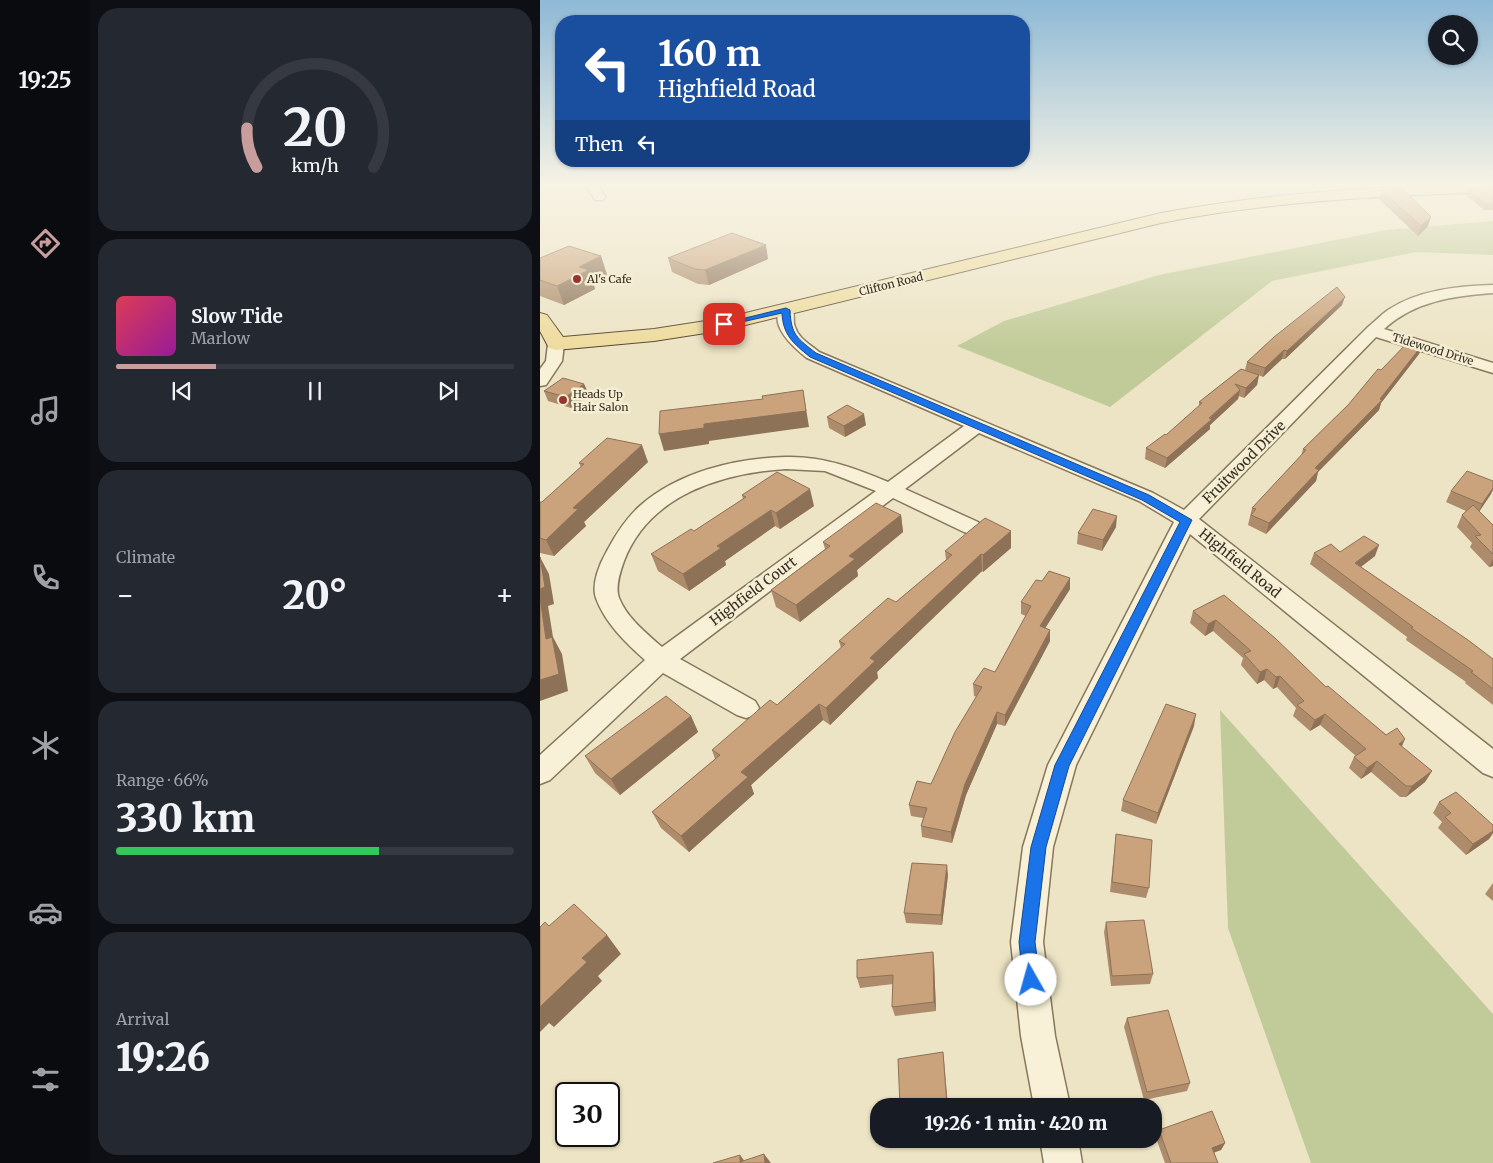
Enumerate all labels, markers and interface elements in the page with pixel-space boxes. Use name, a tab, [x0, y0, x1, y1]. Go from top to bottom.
map controls	[1428, 15, 1478, 65]
button: search	[1428, 15, 1478, 65]
text: 160 m	[658, 32, 761, 76]
icon: left	[575, 35, 640, 100]
text: 19:25	[18, 66, 72, 94]
text: Highfield Road	[658, 75, 816, 103]
text: 20	[283, 95, 347, 160]
icon: left	[633, 130, 661, 158]
text: Then	[575, 132, 623, 156]
text: km/h	[291, 154, 339, 177]
icon: directions	[28, 226, 63, 261]
street label: Clifton Road	[858, 269, 925, 299]
place label: Al's Cafe	[586, 272, 632, 286]
marker: Al's Cafe	[571, 273, 583, 285]
pin	[703, 303, 745, 345]
text: Slow Tide	[191, 304, 283, 328]
icon: arrive	[710, 310, 738, 338]
text: Marlow	[191, 328, 250, 348]
street label: Tidewood Drive	[1391, 330, 1476, 368]
icon: previous	[168, 377, 196, 405]
icon: pause	[301, 377, 329, 405]
icon: next	[434, 377, 462, 405]
place label: Heads Up Hair Salon	[573, 387, 629, 414]
icon: music	[28, 393, 63, 428]
marker: Heads Up Hair Salon	[557, 394, 569, 406]
street label: Fruitwood Drive	[1199, 417, 1289, 507]
street label: Highfield Road	[1195, 524, 1285, 602]
text: Climate	[116, 547, 175, 567]
street label: Highfield Court	[706, 552, 800, 629]
icon: phone	[28, 560, 63, 595]
text: 20°	[283, 572, 347, 619]
text: −	[116, 577, 135, 613]
text: +	[495, 577, 514, 613]
icon: climate	[28, 728, 63, 763]
text: Range · 66%	[116, 770, 209, 790]
text: 330 km	[116, 795, 255, 842]
icon: car	[28, 895, 63, 930]
position arrow	[1004, 953, 1056, 1005]
text: Arrival	[116, 1009, 169, 1029]
text: 19:26	[116, 1034, 210, 1081]
icon: filters	[28, 1062, 63, 1097]
speed limit sign: 30	[555, 1082, 620, 1147]
text: 19:26 · 1 min · 420 m	[925, 1111, 1107, 1135]

